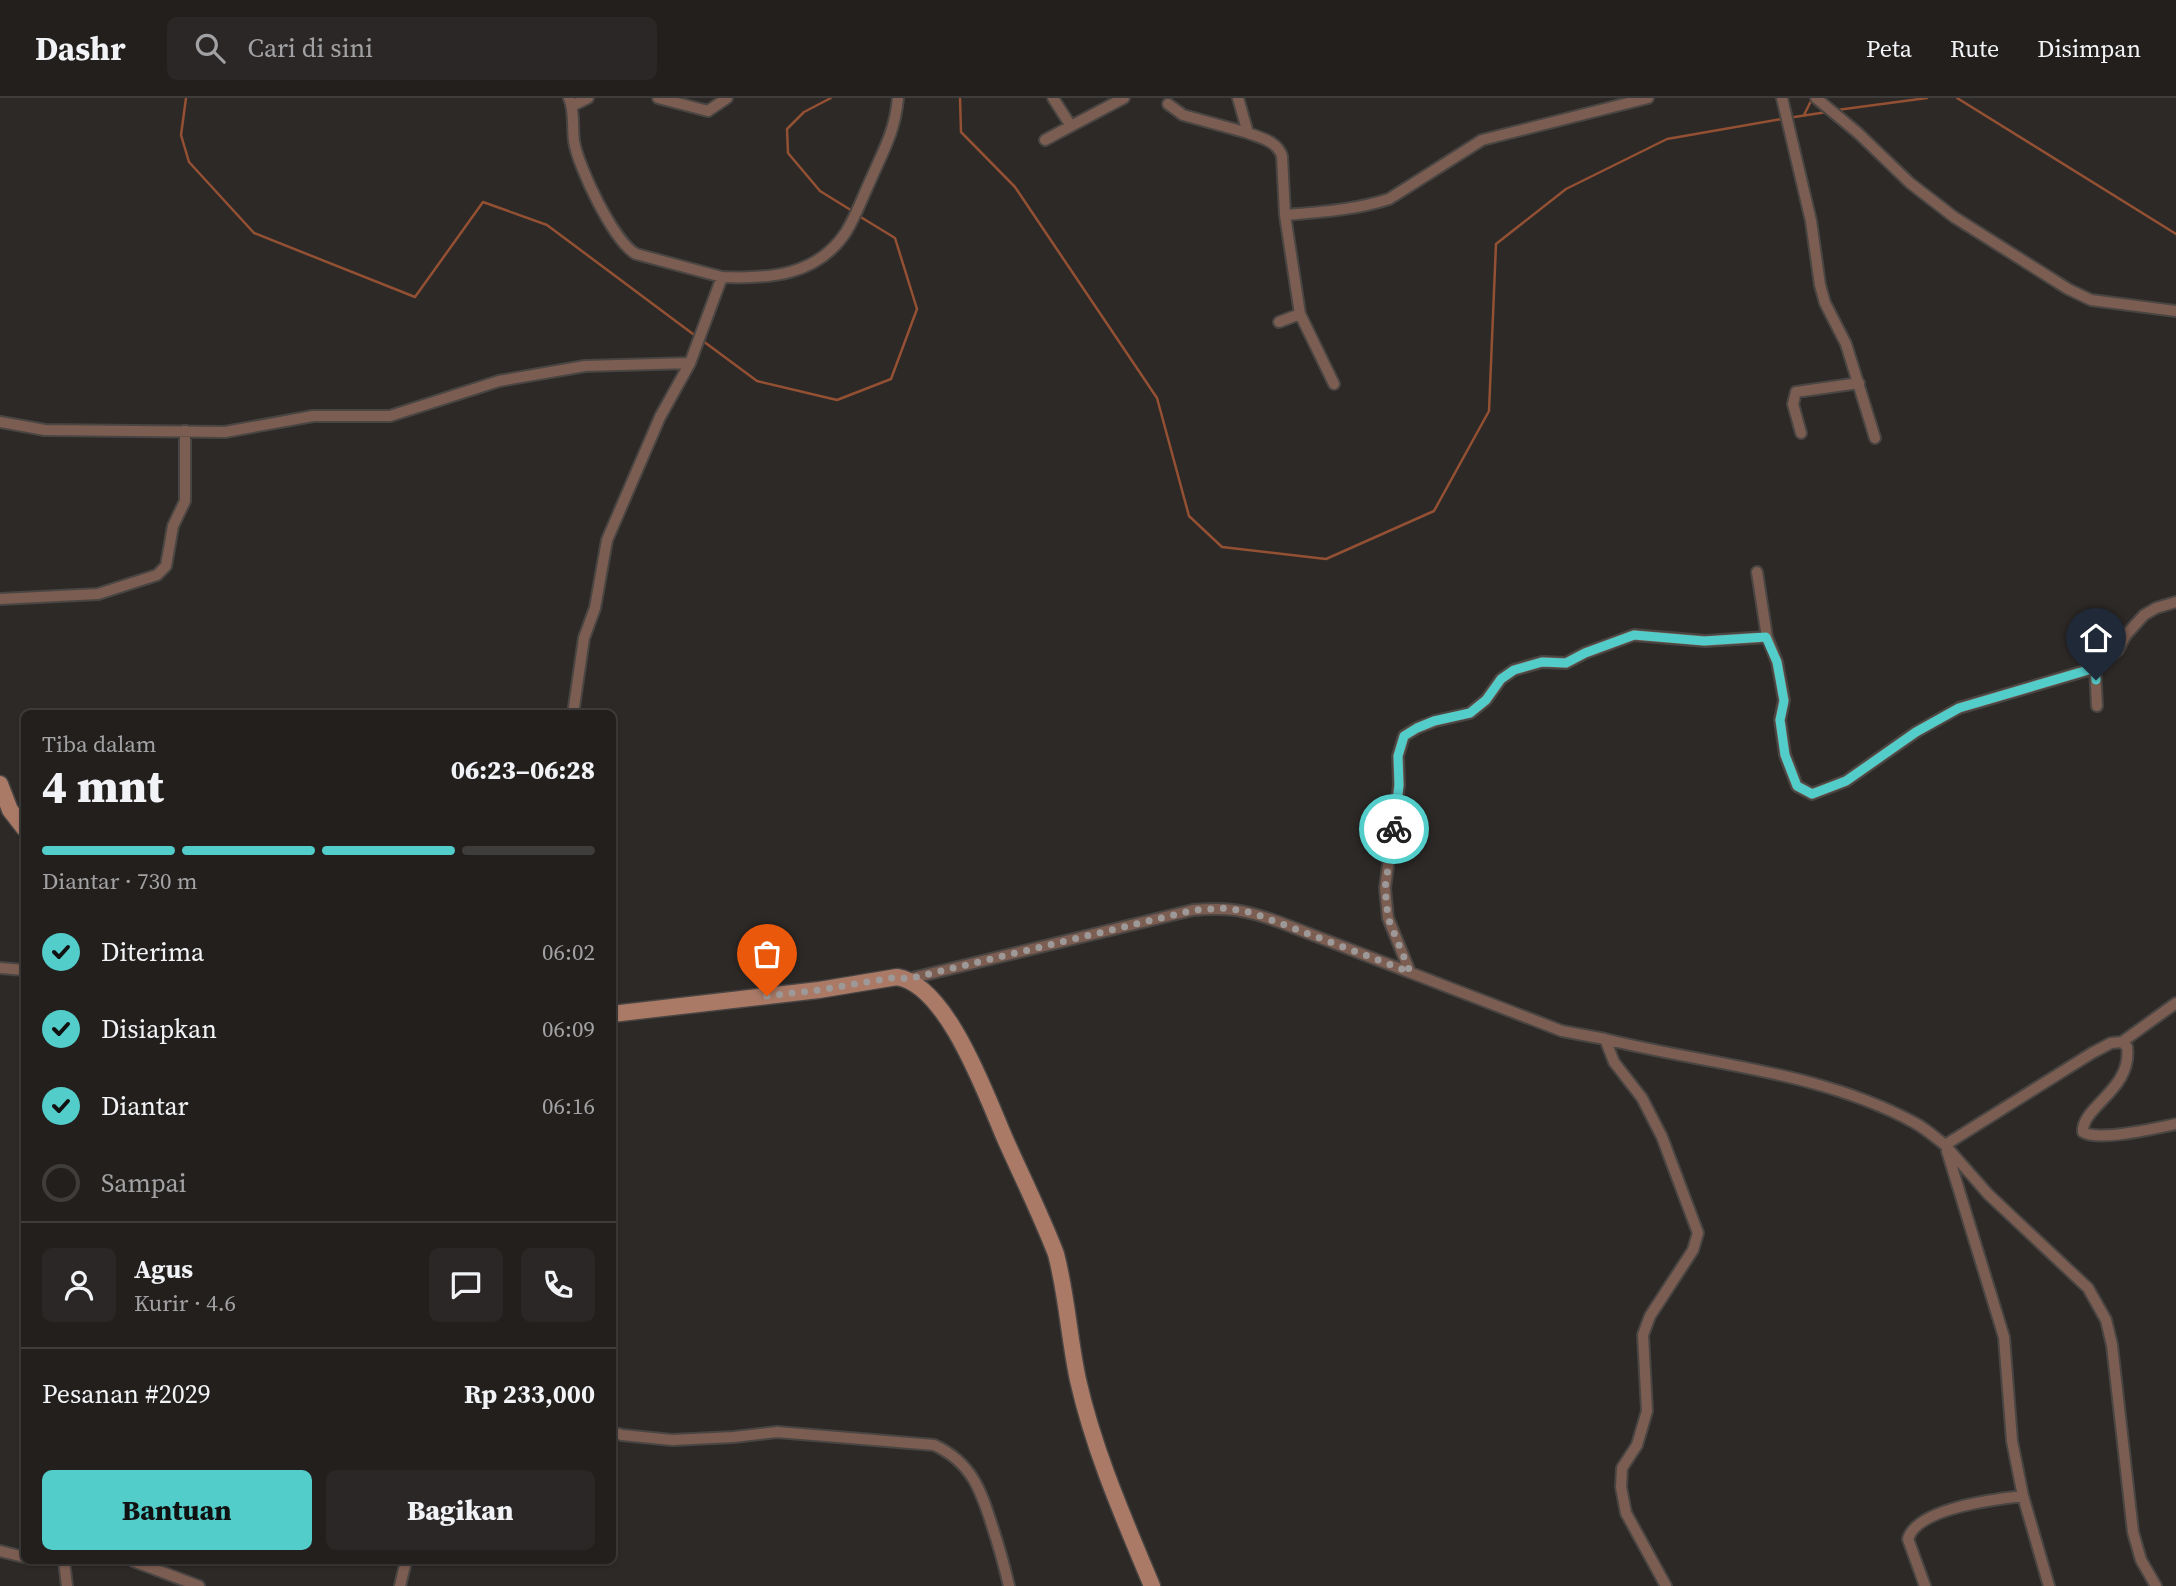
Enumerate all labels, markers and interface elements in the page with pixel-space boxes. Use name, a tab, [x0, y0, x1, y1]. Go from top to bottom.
search box	[167, 17, 657, 80]
text: Dashr	[35, 26, 125, 71]
icon: search	[191, 29, 229, 67]
text: Cari di sini	[247, 30, 373, 66]
text: Peta	[1866, 32, 1912, 65]
text: Rute	[1950, 32, 1999, 65]
text: Disimpan	[2037, 32, 2141, 65]
pin	[2066, 608, 2126, 680]
icon: home	[2077, 619, 2115, 657]
text: Tiba dalam	[42, 728, 157, 760]
text: 06:23–06:28	[451, 752, 595, 788]
text: 4 mnt	[42, 754, 164, 817]
courier	[1359, 794, 1429, 864]
icon: bike	[1375, 810, 1413, 848]
text: Diantar · 730 m	[42, 865, 198, 897]
pin	[737, 924, 797, 996]
icon: check	[42, 933, 80, 971]
text: Diterima	[101, 934, 204, 970]
icon: bag	[748, 935, 786, 973]
text: 06:02	[542, 936, 595, 968]
icon: check	[42, 1010, 80, 1048]
text: Disiapkan	[101, 1011, 217, 1047]
text: 06:09	[542, 1013, 595, 1045]
icon: check	[42, 1087, 80, 1125]
text: Diantar	[101, 1088, 189, 1124]
text: 06:16	[542, 1090, 595, 1122]
text: Sampai	[101, 1165, 187, 1201]
button: person	[42, 1248, 116, 1322]
button: chat	[429, 1248, 503, 1322]
button: phone	[521, 1248, 595, 1322]
text: Agus	[134, 1251, 193, 1287]
text: Kurir · 4.6	[134, 1287, 236, 1319]
text: Pesanan #2029	[42, 1376, 211, 1412]
text: Rp 233,000	[464, 1376, 595, 1412]
button: Bantuan	[42, 1470, 312, 1550]
button: Bagikan	[326, 1470, 595, 1550]

